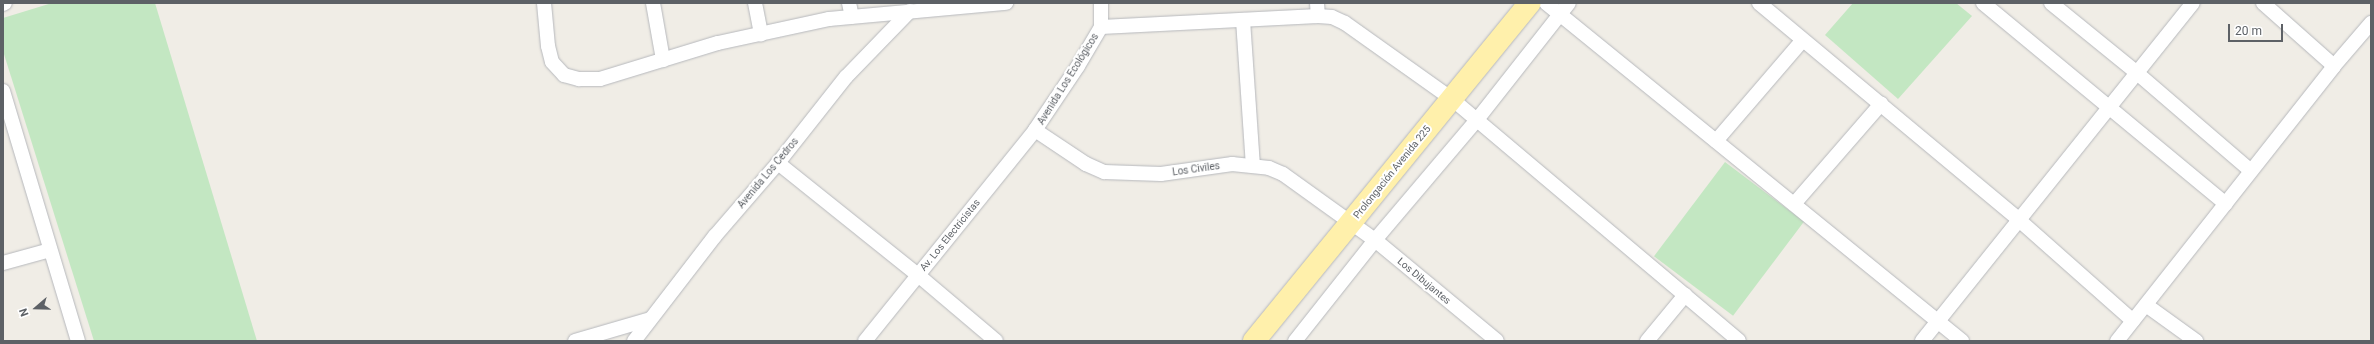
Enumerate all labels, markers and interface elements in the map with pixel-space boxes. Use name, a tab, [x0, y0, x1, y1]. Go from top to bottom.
scale bar	[2230, 16, 2285, 42]
text: 20 m	[2235, 24, 2262, 38]
street label: Avenida Los Ecológicos	[1035, 31, 1101, 127]
street label: Prolongación Avenida 225	[1351, 123, 1433, 221]
street label: Avenida Los Cedros	[735, 135, 801, 211]
street label: Los Civiles	[1171, 160, 1221, 178]
street label: Av. Los Electricistas	[917, 197, 983, 273]
street label: Los Dibujantes	[1395, 255, 1453, 307]
north arrow	[16, 288, 56, 328]
text: N	[17, 306, 32, 318]

